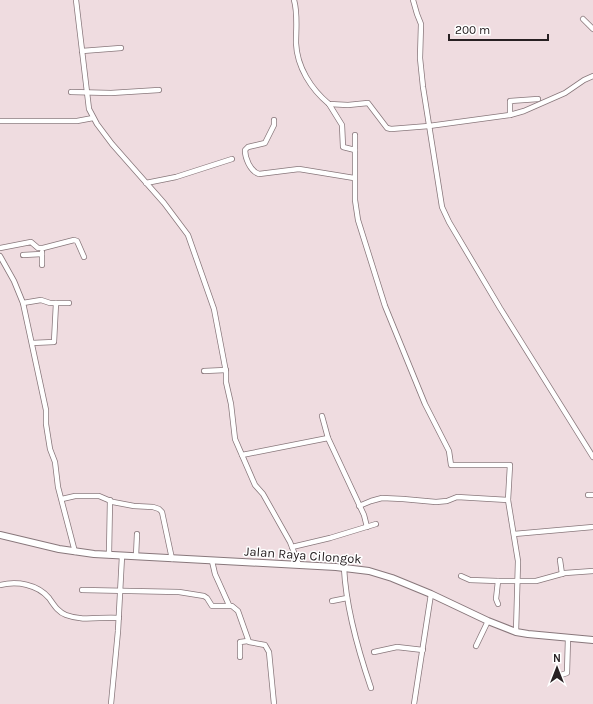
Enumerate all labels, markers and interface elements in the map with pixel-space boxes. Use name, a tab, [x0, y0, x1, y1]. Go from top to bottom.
scale bar	[449, 16, 548, 42]
text: 200 m	[455, 23, 490, 37]
street label: Jalan Raya Cilongok	[244, 543, 362, 567]
north arrow	[537, 648, 577, 688]
text: N	[553, 652, 561, 665]

